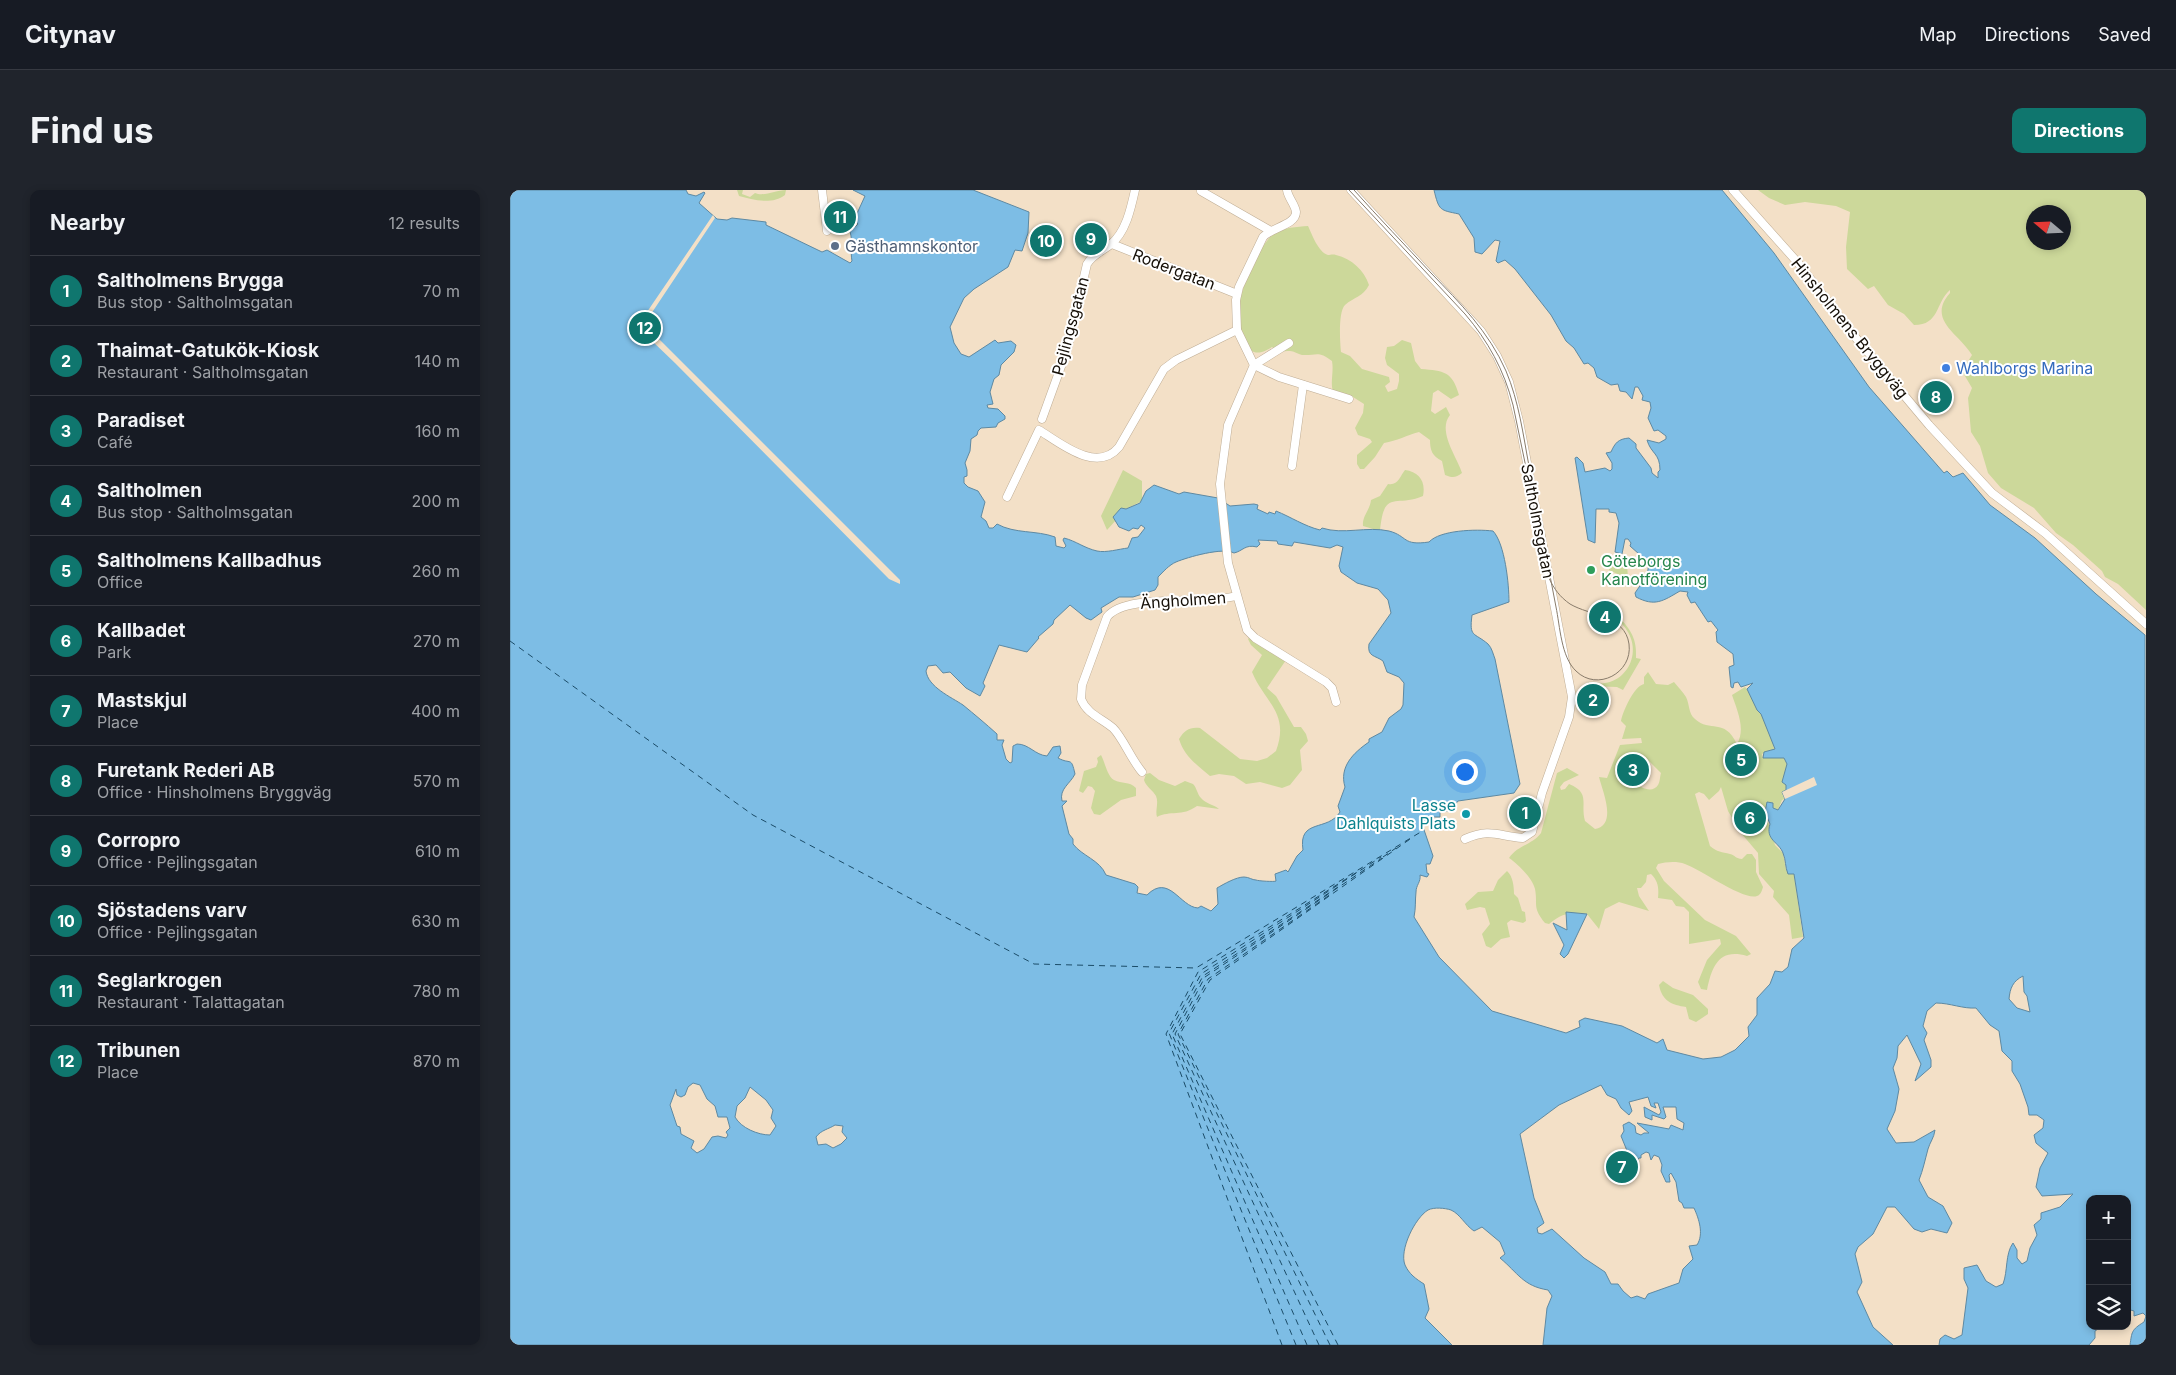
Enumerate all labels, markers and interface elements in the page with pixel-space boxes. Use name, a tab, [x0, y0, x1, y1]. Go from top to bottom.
text: Citynav	[25, 20, 116, 49]
text: Map	[1919, 24, 1957, 45]
text: Directions	[1985, 24, 2070, 45]
text: Saved	[2098, 24, 2151, 45]
button: Directions	[2012, 108, 2146, 153]
text: Find us	[30, 109, 154, 151]
pin: 11	[824, 198, 856, 236]
north arrow	[2026, 205, 2071, 250]
text: Nearby	[50, 210, 125, 235]
text: 12 results	[389, 213, 460, 233]
pin: 9	[1075, 220, 1107, 258]
pin: 10	[1030, 222, 1062, 260]
place label: Gästhamnskontor	[845, 236, 978, 256]
marker: Gästhamnskontor	[829, 240, 841, 252]
street label: Rodergatan	[1130, 244, 1218, 294]
street label: Hinsholmens Bryggväg	[1787, 254, 1913, 402]
text: Saltholmens Brygga	[97, 269, 284, 292]
street label: Pejlingsgatan	[1047, 274, 1093, 378]
text: 1	[63, 281, 69, 301]
text: 70 m	[423, 281, 460, 301]
text: Bus stop · Saltholmsgatan	[97, 292, 293, 312]
pin: 12	[629, 309, 661, 347]
text: Thaimat-Gatukök-Kiosk	[97, 339, 319, 362]
text: 2	[61, 351, 71, 371]
text: 140 m	[415, 351, 460, 371]
place label: Wahlborgs Marina	[1956, 358, 2093, 378]
text: Restaurant · Saltholmsgatan	[97, 362, 308, 382]
marker: Wahlborgs Marina	[1940, 362, 1952, 374]
pin: 8	[1920, 378, 1952, 416]
text: Paradiset	[97, 409, 185, 432]
text: 3	[61, 421, 71, 441]
text: 160 m	[415, 421, 460, 441]
text: Café	[97, 432, 132, 452]
street label: Saltholmsgatan	[1517, 462, 1559, 580]
text: Saltholmen	[97, 479, 202, 502]
text: 4	[61, 491, 71, 511]
text: 200 m	[412, 491, 460, 511]
text: Bus stop · Saltholmsgatan	[97, 502, 293, 522]
text: Saltholmens Kallbadhus	[97, 549, 322, 572]
place label: Göteborgs Kanotförening	[1601, 551, 1707, 589]
text: 5	[61, 561, 71, 581]
text: 260 m	[412, 561, 460, 581]
marker: Göteborgs Kanotförening	[1585, 564, 1597, 576]
text: Office	[97, 572, 143, 592]
street label: Ängholmen	[1139, 587, 1227, 613]
pin: 4	[1589, 598, 1621, 636]
text: Kallbadet	[97, 619, 185, 642]
text: 6	[61, 631, 71, 651]
text: 270 m	[413, 631, 460, 651]
text: Park	[97, 642, 131, 662]
pin: 2	[1577, 681, 1609, 719]
text: Mastskjul	[97, 689, 187, 712]
text: 7	[61, 701, 71, 721]
text: 400 m	[411, 701, 460, 721]
text: Place	[97, 712, 139, 732]
pin: 5	[1725, 741, 1757, 779]
pin: 3	[1617, 751, 1649, 789]
text: Furetank Rederi AB	[97, 759, 275, 782]
your location	[1452, 759, 1478, 785]
text: 8	[61, 771, 71, 791]
text: 570 m	[413, 771, 460, 791]
text: Office · Hinsholmens Bryggväg	[97, 782, 332, 802]
pin: 1	[1509, 794, 1541, 832]
place label: Lasse Dahlquists Plats	[1336, 795, 1456, 833]
pin: 6	[1734, 799, 1766, 837]
marker: Lasse Dahlquists Plats	[1460, 808, 1472, 820]
text: Corropro	[97, 829, 180, 852]
text: 9	[61, 841, 71, 861]
text: 610 m	[415, 841, 460, 861]
text: Office · Pejlingsgatan	[97, 852, 258, 872]
text: Sjöstadens varv	[97, 899, 247, 922]
text: 10	[57, 911, 75, 931]
text: 630 m	[412, 911, 460, 931]
text: Office · Pejlingsgatan	[97, 922, 258, 942]
text: Seglarkrogen	[97, 969, 222, 992]
text: 11	[59, 981, 73, 1001]
text: 780 m	[413, 981, 460, 1001]
text: Restaurant · Talattagatan	[97, 992, 285, 1012]
text: Tribunen	[97, 1039, 180, 1062]
text: 12	[58, 1051, 74, 1071]
text: 870 m	[413, 1051, 460, 1071]
text: Place	[97, 1062, 139, 1082]
pin: 7	[1606, 1148, 1638, 1186]
map controls	[2086, 1195, 2131, 1330]
button: +	[2086, 1195, 2131, 1240]
button: −	[2086, 1240, 2131, 1285]
button: layers	[2086, 1285, 2131, 1330]

